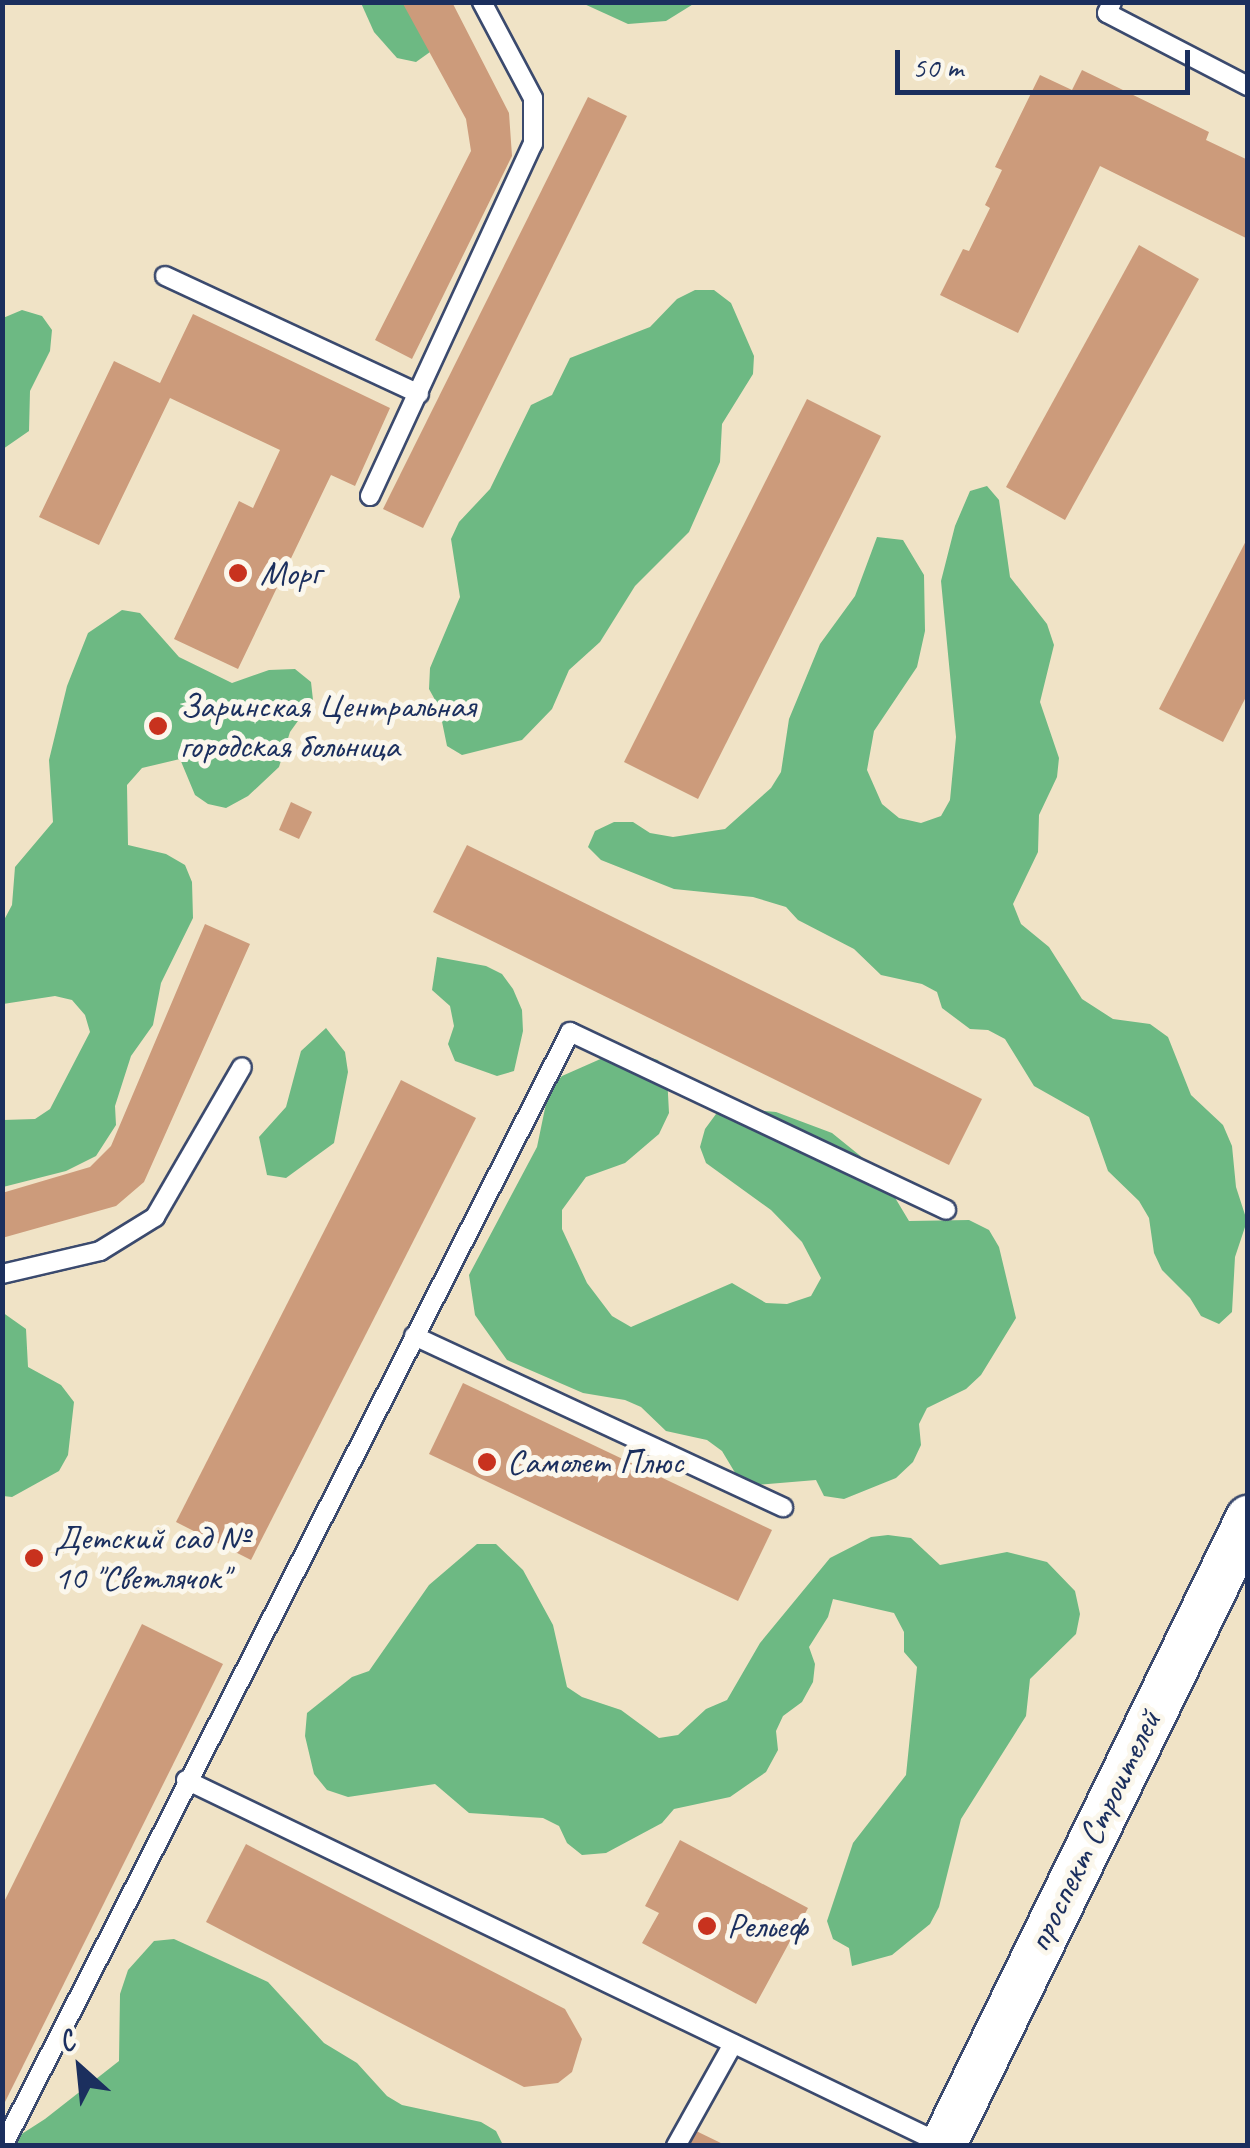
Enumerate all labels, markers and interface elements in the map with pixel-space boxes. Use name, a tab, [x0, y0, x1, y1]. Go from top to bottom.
scale bar	[900, 30, 1195, 92]
text: 50 m	[912, 48, 963, 86]
place label: Морг	[260, 552, 321, 594]
marker: Морг	[225, 560, 251, 586]
place label: Заринская Центральная городская больница	[180, 685, 479, 767]
marker: Заринская Центральная городская больница	[145, 713, 171, 739]
place label: Самолет Плюс	[507, 1441, 683, 1483]
marker: Самолет Плюс	[476, 1451, 498, 1473]
place label: Детский сад № 10 "Светлячок"	[54, 1517, 248, 1599]
marker: Детский сад № 10 "Светлячок"	[23, 1547, 45, 1569]
street label: проспект Строителей	[1017, 1704, 1171, 1958]
place label: Рельеф	[727, 1905, 807, 1947]
marker: Рельеф	[696, 1915, 718, 1937]
north arrow	[30, 2018, 130, 2118]
text: С	[52, 2022, 80, 2060]

